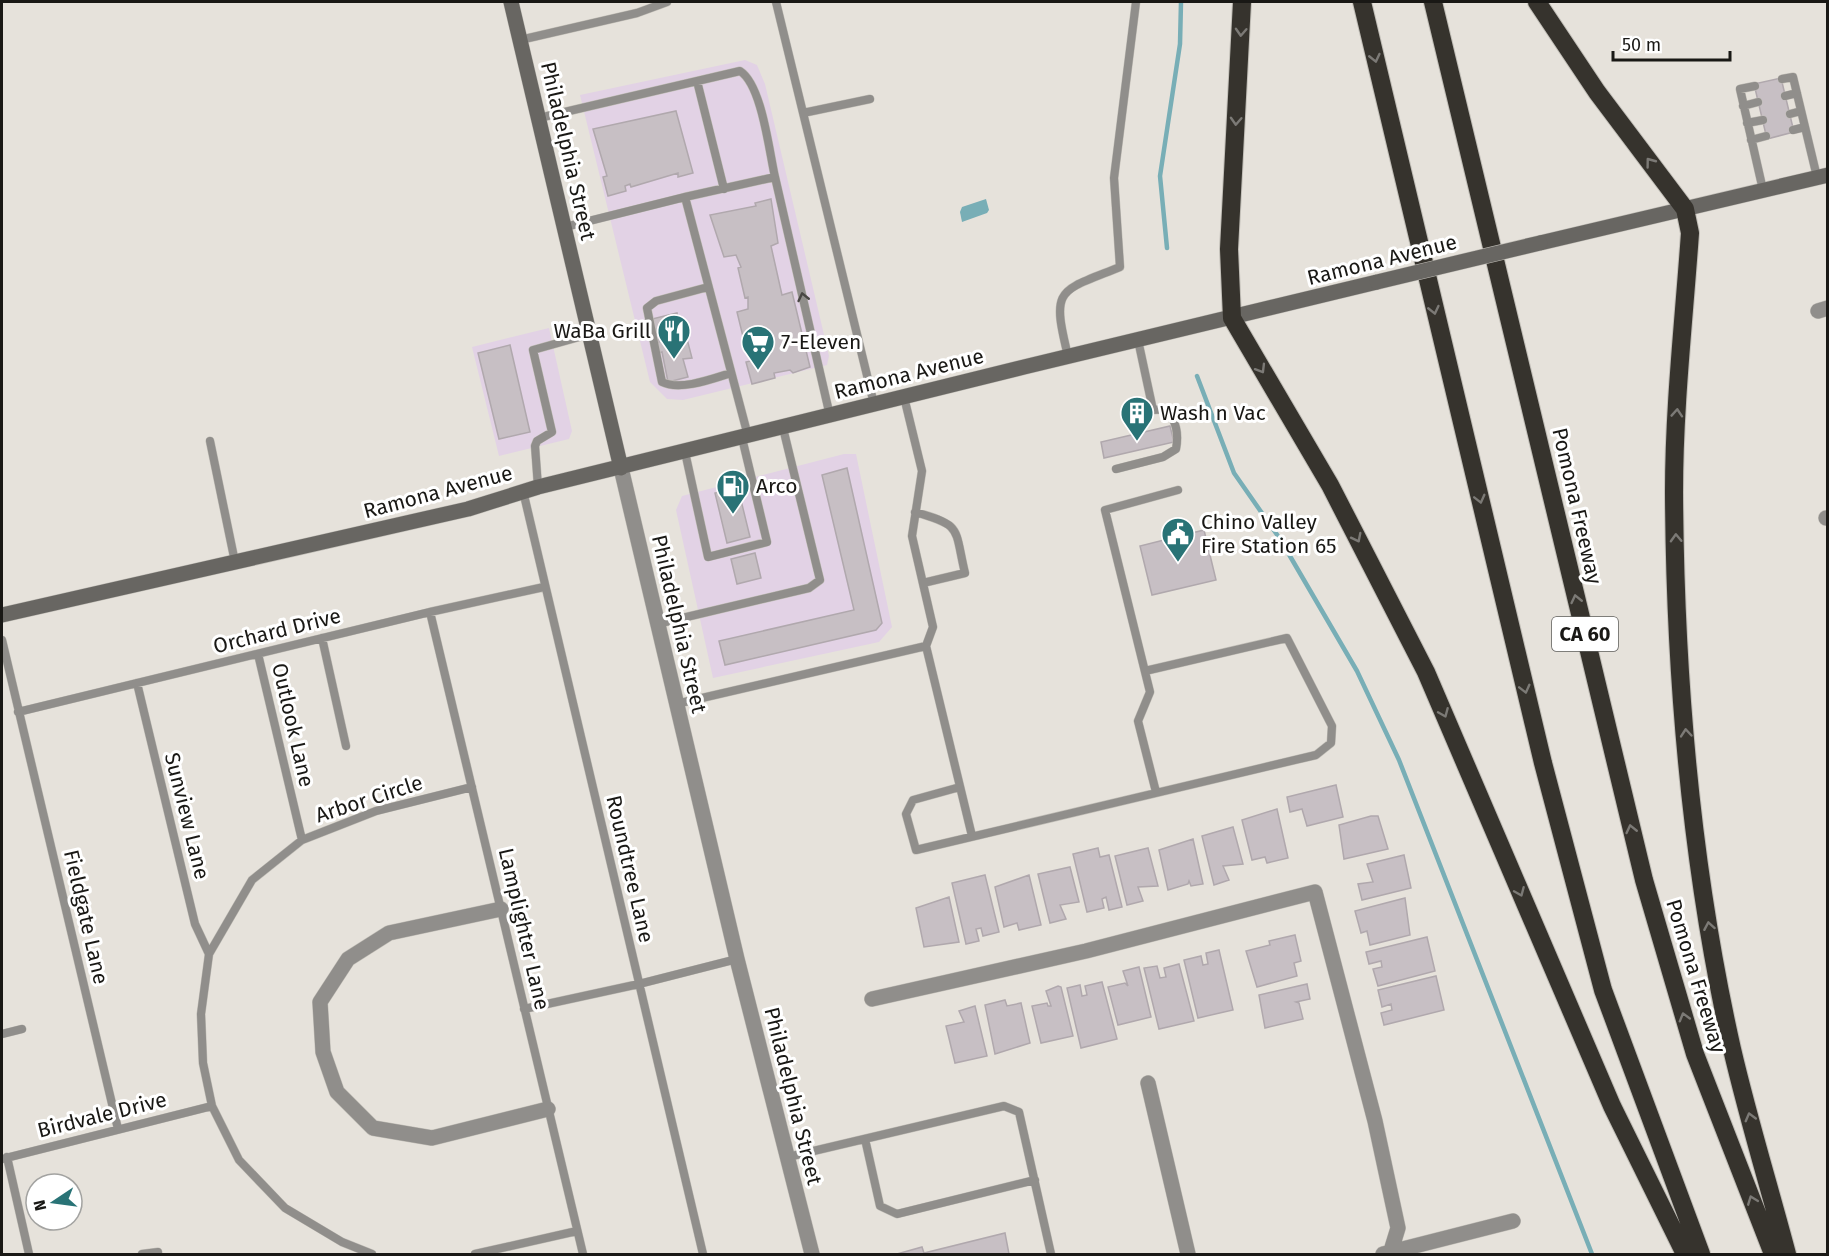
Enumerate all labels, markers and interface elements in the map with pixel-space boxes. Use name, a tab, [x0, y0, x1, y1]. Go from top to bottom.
scale bar	[1613, 24, 1730, 62]
one-way arrow	[1235, 27, 1248, 36]
text: 50 m	[1622, 34, 1661, 56]
one-way arrow	[1368, 53, 1381, 63]
street label: Philadelphia Street	[535, 59, 601, 243]
one-way arrow	[1230, 116, 1243, 125]
one-way arrow	[1646, 158, 1657, 169]
street label: Ramona Avenue	[1305, 229, 1459, 291]
one-way arrow	[797, 293, 810, 303]
one-way arrow	[1426, 305, 1439, 315]
restaurant icon: WaBa Grill	[656, 313, 692, 360]
place label: WaBa Grill	[554, 318, 651, 344]
supermarket icon: 7-Eleven	[740, 324, 776, 371]
place label: 7-Eleven	[781, 329, 861, 355]
street label: Ramona Avenue	[832, 343, 986, 405]
one-way arrow	[1254, 363, 1265, 373]
building icon: Wash n Vac	[1119, 395, 1155, 442]
place label: Wash n Vac	[1160, 400, 1266, 426]
one-way arrow	[1670, 408, 1683, 417]
street label: Pomona Freeway	[1546, 425, 1608, 587]
street label: Ramona Avenue	[361, 460, 515, 524]
fuel station icon: Arco	[715, 468, 751, 515]
place label: Arco	[756, 473, 797, 499]
one-way arrow	[1472, 494, 1485, 504]
place label: Chino Valley Fire Station 65	[1201, 509, 1337, 559]
public building icon: Chino Valley Fire Station 65	[1160, 516, 1196, 563]
street label: Philadelphia Street	[646, 532, 712, 716]
one-way arrow	[1350, 532, 1361, 543]
one-way arrow	[1669, 534, 1682, 543]
one-way arrow	[1571, 594, 1584, 604]
street label: Orchard Drive	[210, 603, 344, 659]
road number: CA 60	[1552, 617, 1618, 651]
street label: Outlook Lane	[266, 660, 320, 790]
one-way arrow	[1518, 684, 1531, 694]
one-way arrow	[1437, 707, 1449, 718]
one-way arrow	[1680, 728, 1693, 737]
street label: Sunview Lane	[159, 750, 215, 882]
street label: Arbor Circle	[312, 769, 426, 829]
street label: Roundtree Lane	[600, 793, 660, 945]
one-way arrow	[1626, 825, 1639, 835]
street label: Lamplighter Lane	[493, 846, 555, 1012]
street label: Fieldgate Lane	[58, 847, 114, 987]
one-way arrow	[1513, 886, 1525, 897]
street label: Pomona Freeway	[1660, 896, 1732, 1057]
one-way arrow	[1704, 922, 1716, 931]
street label: Philadelphia Street	[758, 1004, 828, 1188]
one-way arrow	[1679, 1012, 1691, 1023]
street label: Birdvale Drive	[35, 1086, 169, 1144]
one-way arrow	[1745, 1112, 1757, 1123]
north arrow	[24, 1172, 84, 1232]
one-way arrow	[1746, 1195, 1759, 1206]
text: N	[29, 1198, 50, 1213]

